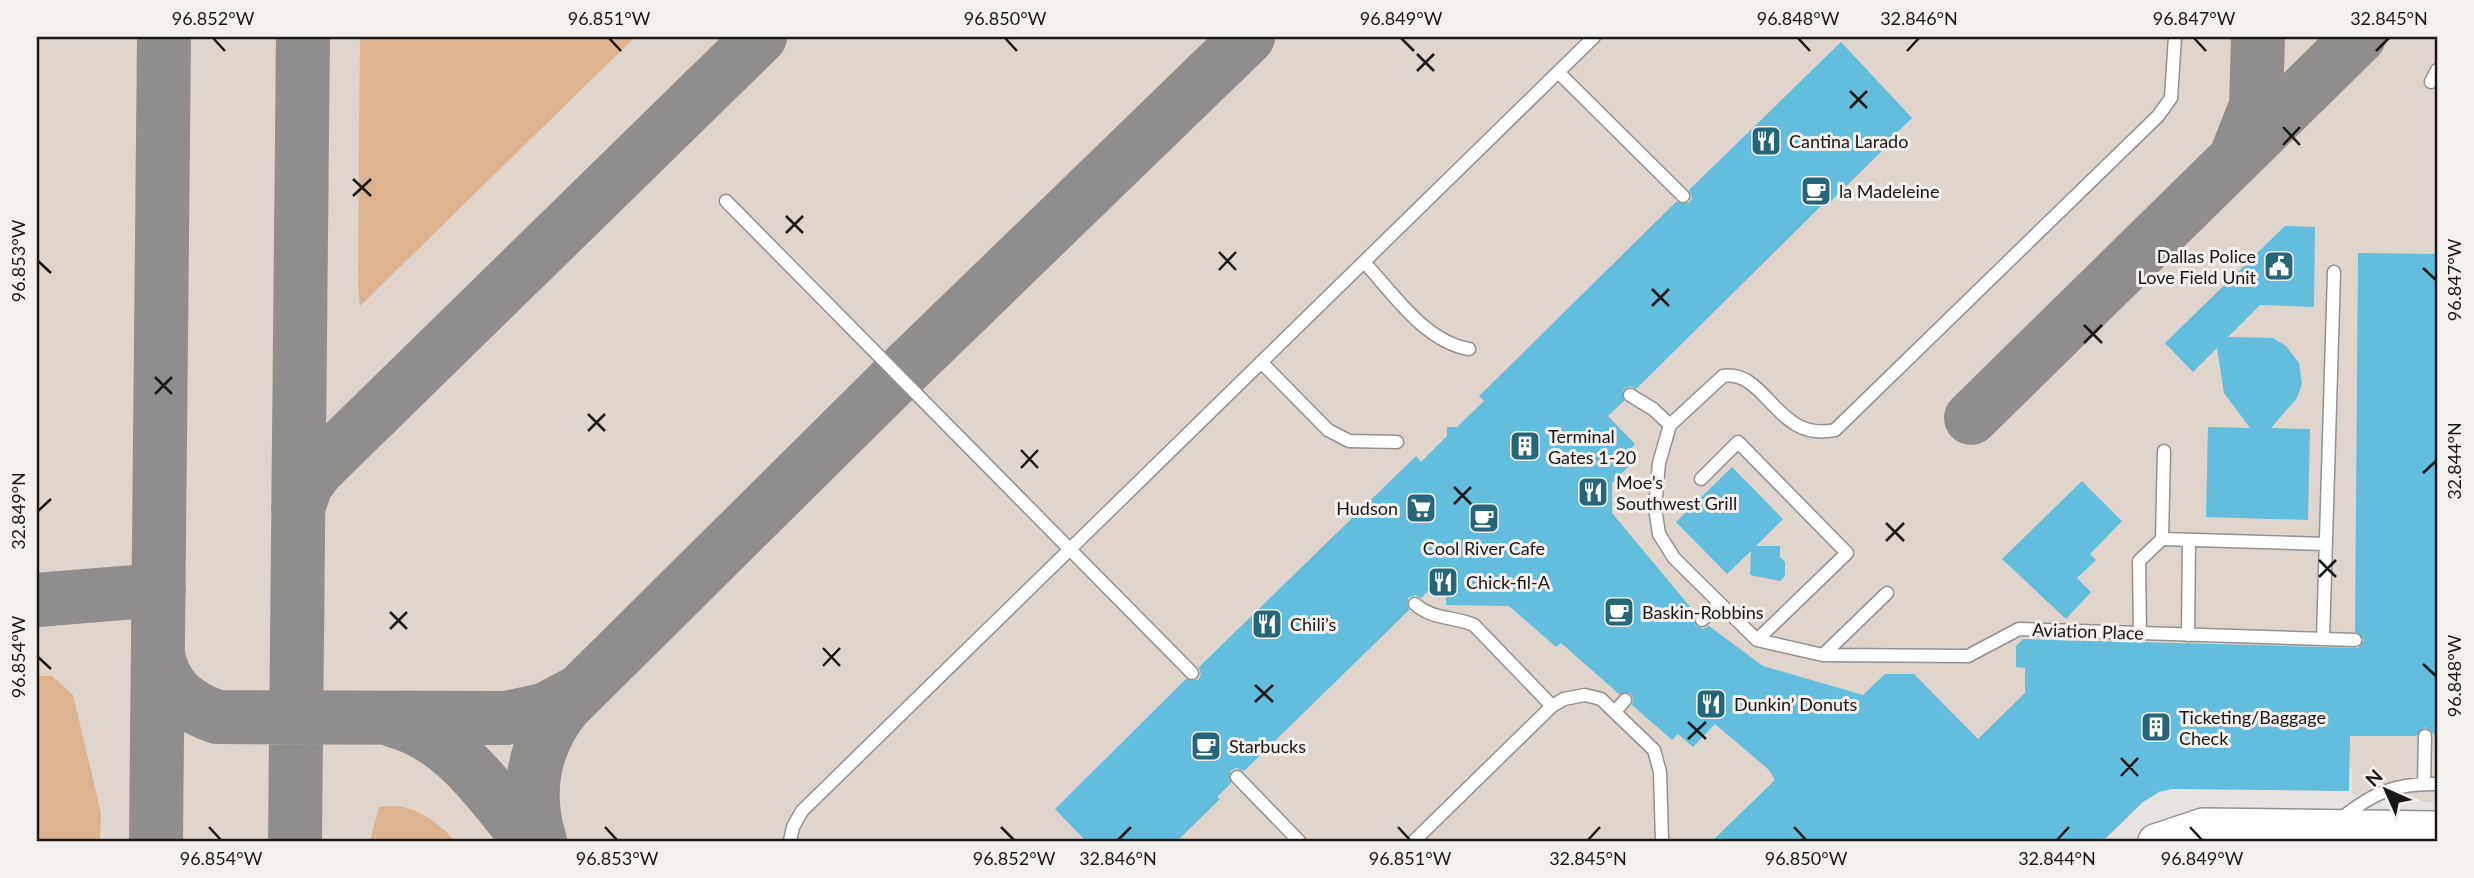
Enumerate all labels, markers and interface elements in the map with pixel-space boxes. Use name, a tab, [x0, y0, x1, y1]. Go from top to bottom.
text: 96.852°W	[172, 7, 255, 29]
text: 96.851°W	[568, 7, 651, 29]
text: 96.850°W	[964, 7, 1047, 29]
text: 96.849°W	[1360, 7, 1443, 29]
text: 96.848°W	[1757, 7, 1840, 29]
text: 32.846°N	[1880, 7, 1958, 29]
text: 96.847°W	[2153, 7, 2236, 29]
text: 32.845°N	[2350, 7, 2428, 29]
restaurant icon: Cantina Larado	[1749, 124, 1783, 158]
place label: Cantina Larado	[1789, 130, 1908, 152]
cafe icon: la Madeleine	[1799, 174, 1833, 208]
place label: la Madeleine	[1839, 180, 1939, 202]
text: 96.853°W	[7, 219, 29, 302]
text: 96.847°W	[2443, 238, 2465, 321]
place label: Dallas Police Love Field Unit	[2138, 245, 2257, 288]
public building icon: Dallas Police Love Field Unit	[2262, 249, 2296, 283]
text: 32.844°N	[2443, 422, 2465, 500]
place label: Terminal Gates 1-20	[1548, 425, 1636, 468]
building icon: Terminal Gates 1-20	[1508, 429, 1542, 463]
place label: Moe’s Southwest Grill	[1616, 471, 1737, 514]
text: 32.849°N	[7, 472, 29, 550]
restaurant icon: Moe’s Southwest Grill	[1576, 475, 1610, 509]
supermarket icon: Hudson	[1404, 491, 1438, 525]
place label: Hudson	[1336, 497, 1398, 519]
cafe icon: Cool River Cafe	[1467, 501, 1501, 535]
place label: Cool River Cafe	[1423, 537, 1545, 559]
restaurant icon: Chick-fil-A	[1426, 565, 1460, 599]
place label: Chick-fil-A	[1466, 571, 1551, 593]
cafe icon: Baskin-Robbins	[1602, 595, 1636, 629]
place label: Baskin-Robbins	[1642, 601, 1764, 623]
restaurant icon: Chili’s	[1250, 607, 1284, 641]
place label: Chili’s	[1290, 613, 1336, 635]
text: 96.854°W	[7, 615, 29, 698]
street label: Aviation Place	[2032, 618, 2144, 644]
text: 96.848°W	[2443, 634, 2465, 717]
restaurant icon: Dunkin’ Donuts	[1694, 687, 1728, 721]
place label: Dunkin’ Donuts	[1734, 693, 1857, 715]
place label: Ticketing/Baggage Check	[2179, 706, 2326, 749]
building icon: Ticketing/Baggage Check	[2139, 710, 2173, 744]
cafe icon: Starbucks	[1189, 729, 1223, 763]
place label: Starbucks	[1229, 735, 1306, 757]
north arrow	[2352, 756, 2422, 826]
text: N	[2360, 764, 2387, 791]
text: 96.854°W	[180, 847, 263, 869]
text: 96.853°W	[576, 847, 659, 869]
text: 96.852°W	[973, 847, 1056, 869]
text: 32.846°N	[1079, 847, 1157, 869]
text: 96.851°W	[1369, 847, 1452, 869]
text: 32.845°N	[1549, 847, 1627, 869]
text: 96.850°W	[1765, 847, 1848, 869]
text: 32.844°N	[2018, 847, 2096, 869]
text: 96.849°W	[2161, 847, 2244, 869]

